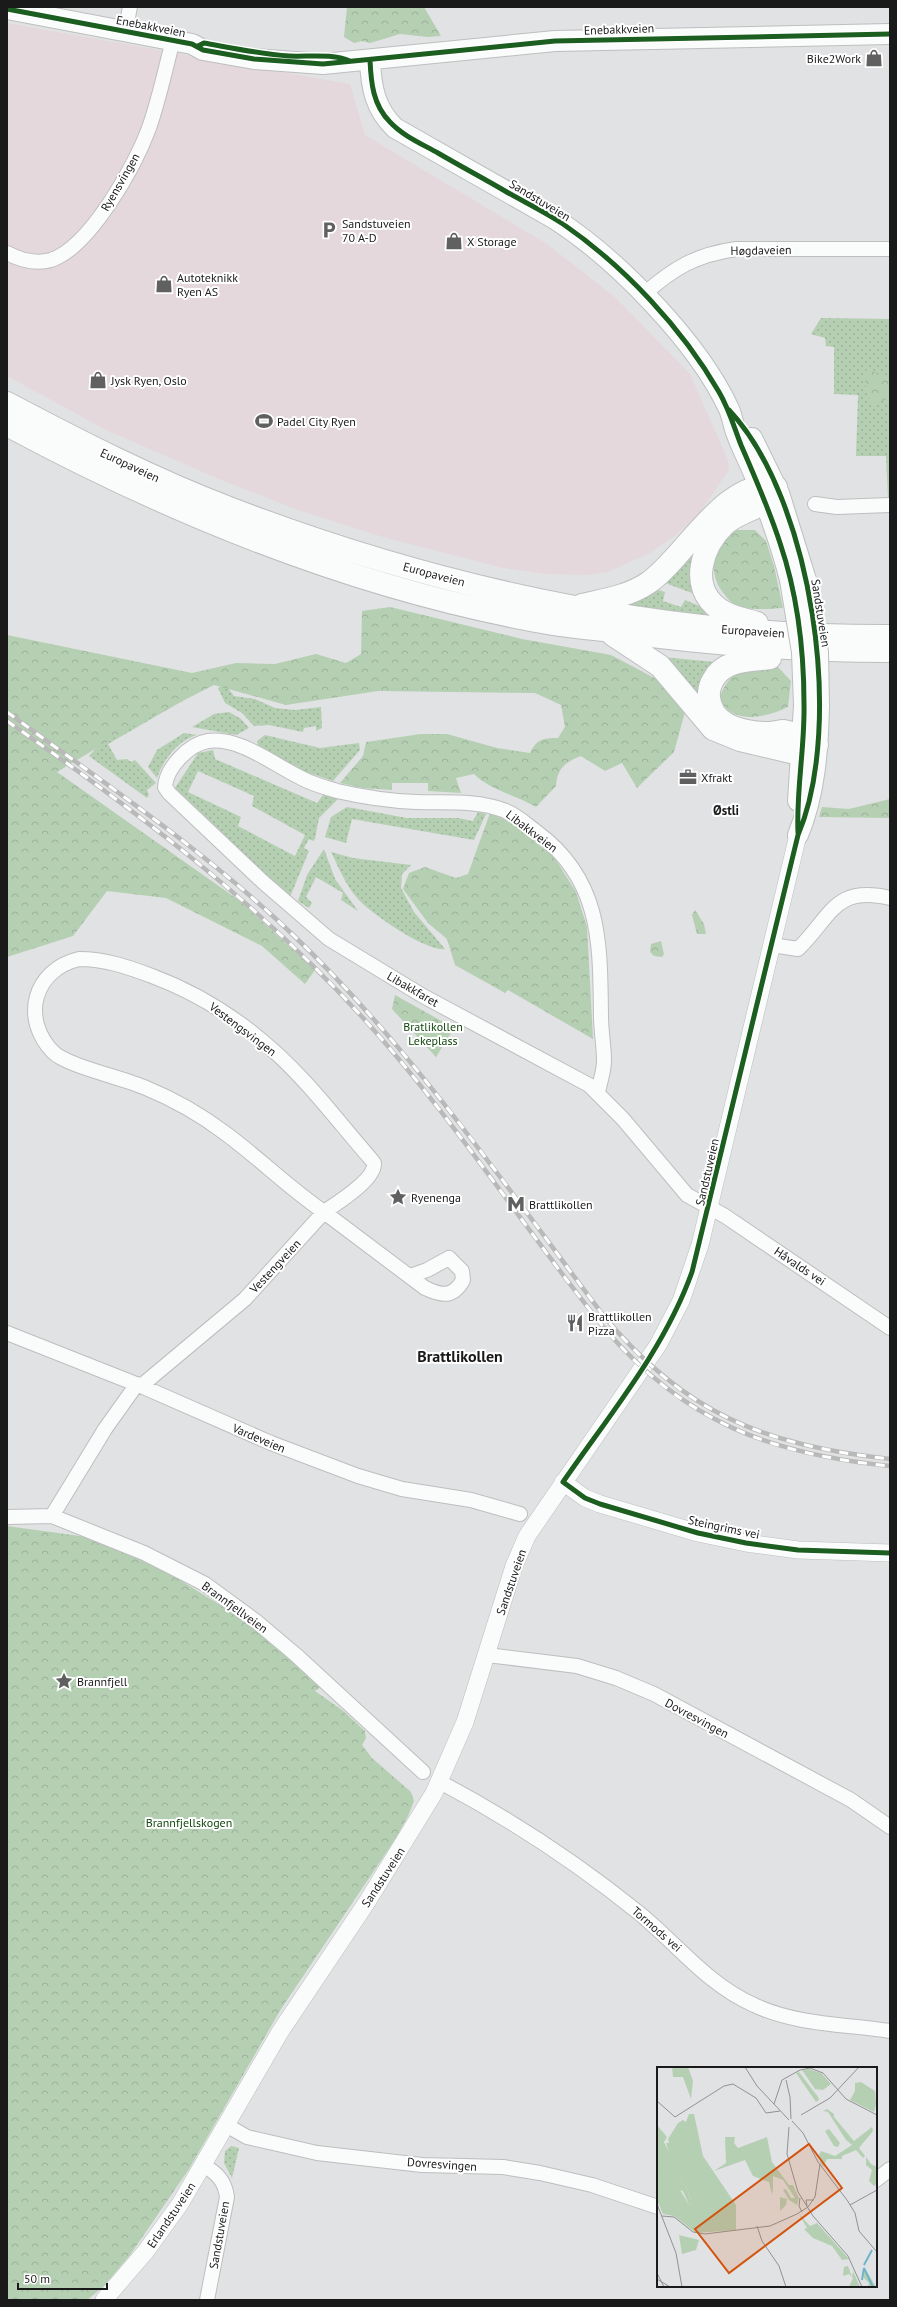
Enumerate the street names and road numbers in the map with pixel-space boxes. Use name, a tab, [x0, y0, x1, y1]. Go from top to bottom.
street label: Enebakkveien	[115, 12, 187, 40]
street label: Enebakkveien	[583, 20, 655, 38]
street label: Ryensvingen	[97, 150, 143, 214]
street label: Sandstuveien	[507, 176, 573, 224]
street label: Høgdaveien	[730, 242, 792, 258]
street label: Europaveien	[98, 445, 162, 485]
street label: Europaveien	[401, 559, 467, 589]
street label: Sandstuveien	[808, 578, 834, 648]
street label: Europaveien	[721, 621, 785, 641]
street label: Libakkveien	[503, 807, 561, 855]
street label: Libakkfaret	[384, 968, 442, 1010]
street label: Vestengsvingen	[206, 998, 279, 1059]
street label: Sandstuveien	[692, 1137, 722, 1207]
street label: Vestengveien	[246, 1236, 304, 1297]
street label: Håvalds vei	[771, 1243, 829, 1289]
street label: Vardeveien	[229, 1420, 288, 1456]
street label: Steingrims vei	[687, 1512, 761, 1542]
street label: Sandstuveien	[493, 1547, 529, 1617]
street label: Brannfjellveien	[199, 1578, 271, 1636]
street label: Dovresvingen	[663, 1695, 731, 1741]
street label: Sandstuveien	[358, 1844, 408, 1910]
street label: Tormods vei	[629, 1903, 685, 1955]
street label: Dovresvingen	[407, 2154, 477, 2174]
street label: Erlandstuveien	[143, 2179, 199, 2251]
street label: Sandstuveien	[206, 2200, 232, 2270]

